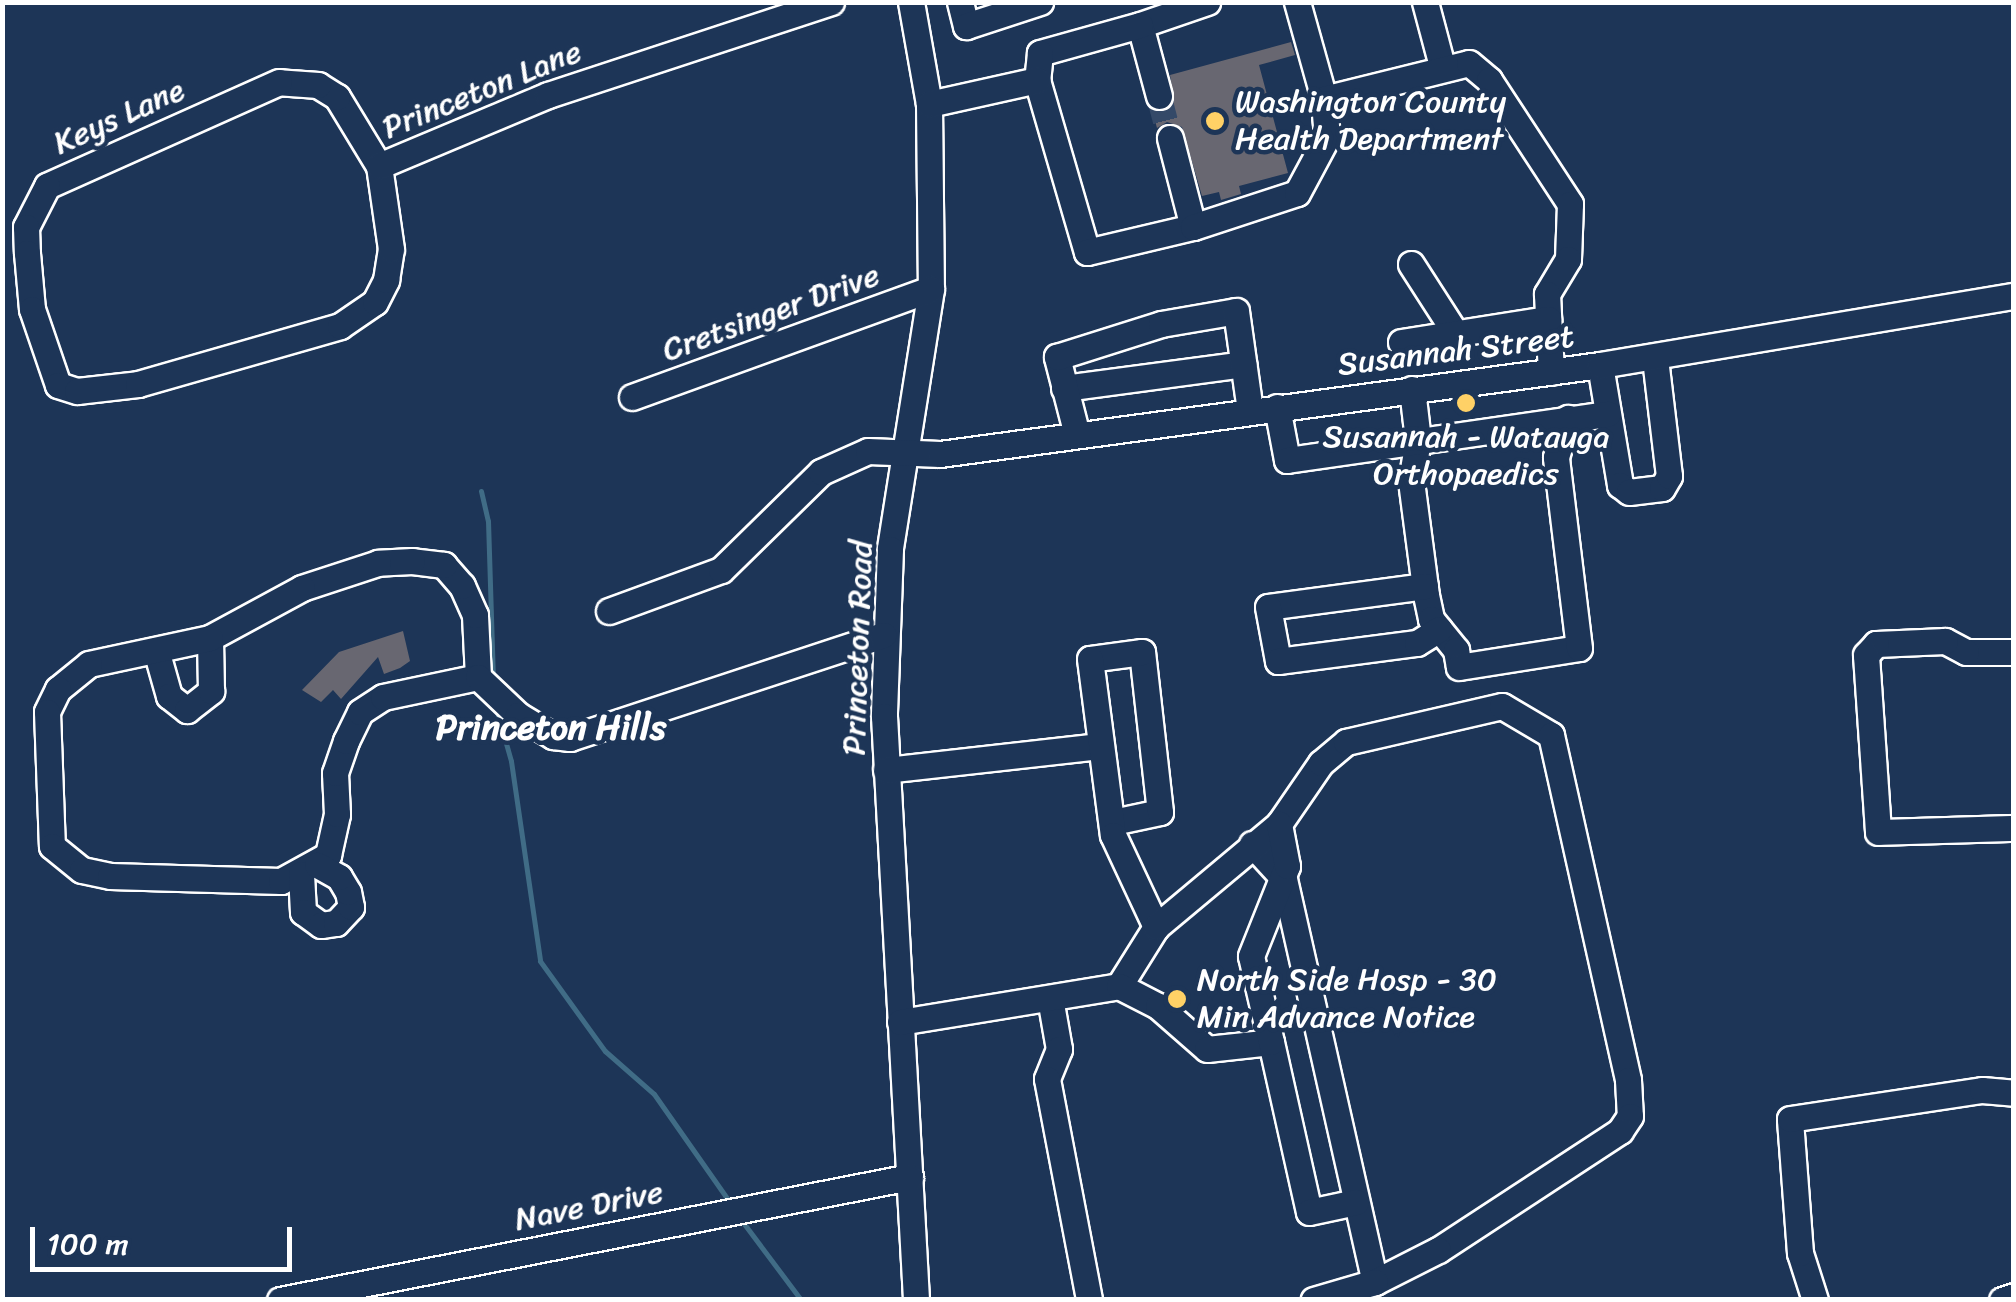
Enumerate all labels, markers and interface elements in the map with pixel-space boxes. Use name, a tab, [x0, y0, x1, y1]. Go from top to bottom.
street label: Princeton Lane	[377, 33, 587, 147]
street label: Keys Lane	[47, 71, 191, 163]
place label: Washington County Health Department	[1235, 84, 1506, 159]
marker: Washington County Health Department	[1204, 110, 1226, 132]
street label: Cretsinger Drive	[657, 256, 885, 370]
street label: Susannah Street	[1336, 318, 1576, 384]
marker: Susannah - Watauga Orthopaedics	[1455, 392, 1477, 414]
place label: Susannah - Watauga Orthopaedics	[1322, 419, 1610, 494]
street label: Princeton Road	[835, 540, 881, 756]
district label: Princeton Hills	[437, 706, 665, 748]
place label: North Side Hosp - 30 Min Advance Notice	[1197, 962, 1498, 1037]
marker: North Side Hosp - 30 Min Advance Notice	[1166, 988, 1188, 1010]
street label: Nave Drive	[512, 1173, 666, 1239]
scale bar	[35, 1207, 298, 1269]
text: 100 m	[47, 1217, 129, 1271]

